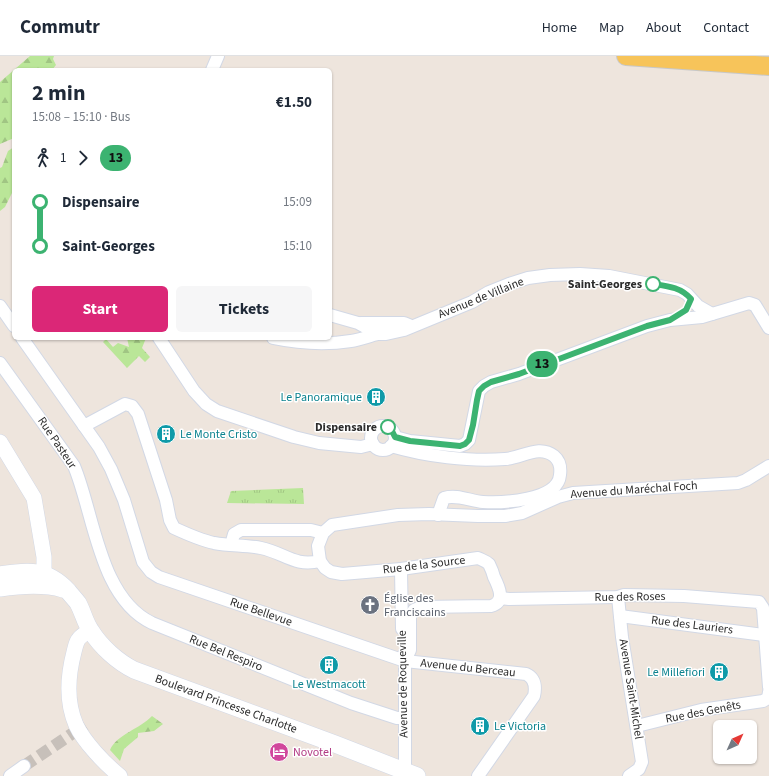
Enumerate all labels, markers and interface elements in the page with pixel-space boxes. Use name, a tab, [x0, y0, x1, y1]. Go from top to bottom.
text: Commutr	[20, 14, 100, 41]
text: Home	[542, 18, 577, 38]
text: Map	[599, 18, 624, 38]
text: About	[646, 18, 681, 38]
text: Contact	[703, 18, 749, 38]
text: 2 min	[32, 77, 86, 109]
text: €1.50	[276, 92, 312, 113]
text: 15:08 – 15:10 · Bus	[32, 108, 130, 126]
icon: walk	[32, 147, 54, 169]
icon: forward	[72, 147, 94, 169]
text: 13	[108, 148, 123, 168]
text: 1	[60, 149, 66, 167]
text: Dispensaire	[62, 192, 140, 213]
text: 15:09	[283, 193, 312, 211]
text: Saint-Georges	[62, 236, 155, 257]
text: 15:10	[283, 237, 312, 255]
street label: Avenue de Villaine	[436, 273, 526, 323]
place label: Saint-Georges	[568, 276, 642, 293]
marker: Saint-Georges	[645, 276, 661, 292]
button: Start	[32, 286, 168, 332]
button: Tickets	[176, 286, 312, 332]
line badge: 13	[524, 351, 560, 377]
text: 13	[535, 354, 549, 374]
building icon: Le Panoramique	[365, 386, 387, 408]
place label: Le Panoramique	[281, 389, 362, 406]
street label: Rue Pasteur	[33, 414, 81, 473]
place label: Dispensaire	[315, 419, 377, 436]
marker: Dispensaire	[380, 419, 396, 435]
building icon: Le Monte Cristo	[155, 423, 177, 445]
place label: Le Monte Cristo	[180, 426, 257, 443]
street label: Avenue du Maréchal Foch	[570, 477, 698, 503]
street label: Rue de la Source	[382, 552, 466, 578]
street label: Rue des Roses	[594, 588, 666, 606]
place label: Église des Franciscains	[384, 590, 446, 621]
street label: Rue Bellevue	[228, 593, 295, 631]
church icon: Église des Franciscains	[359, 594, 381, 616]
street label: Rue des Lauriers	[650, 612, 734, 638]
street label: Avenue de Roqueville	[394, 630, 412, 738]
street label: Rue Bel Respiro	[187, 631, 265, 675]
street label: Avenue Saint-Michel	[615, 638, 647, 740]
building icon: Le Westmacott	[318, 654, 340, 676]
street label: Avenue du Berceau	[420, 655, 516, 681]
building icon: Le Millefiori	[708, 661, 730, 683]
place label: Le Millefiori	[647, 664, 705, 681]
street label: Boulevard Princesse Charlotte	[152, 670, 300, 738]
place label: Le Westmacott	[292, 676, 366, 693]
street label: Rue des Genêts	[664, 696, 742, 728]
building icon: Le Victoria	[469, 715, 491, 737]
place label: Le Victoria	[494, 718, 546, 735]
north arrow	[713, 720, 757, 764]
map controls	[713, 720, 757, 764]
hotel icon: Novotel	[268, 741, 290, 763]
place label: Novotel	[293, 744, 332, 761]

